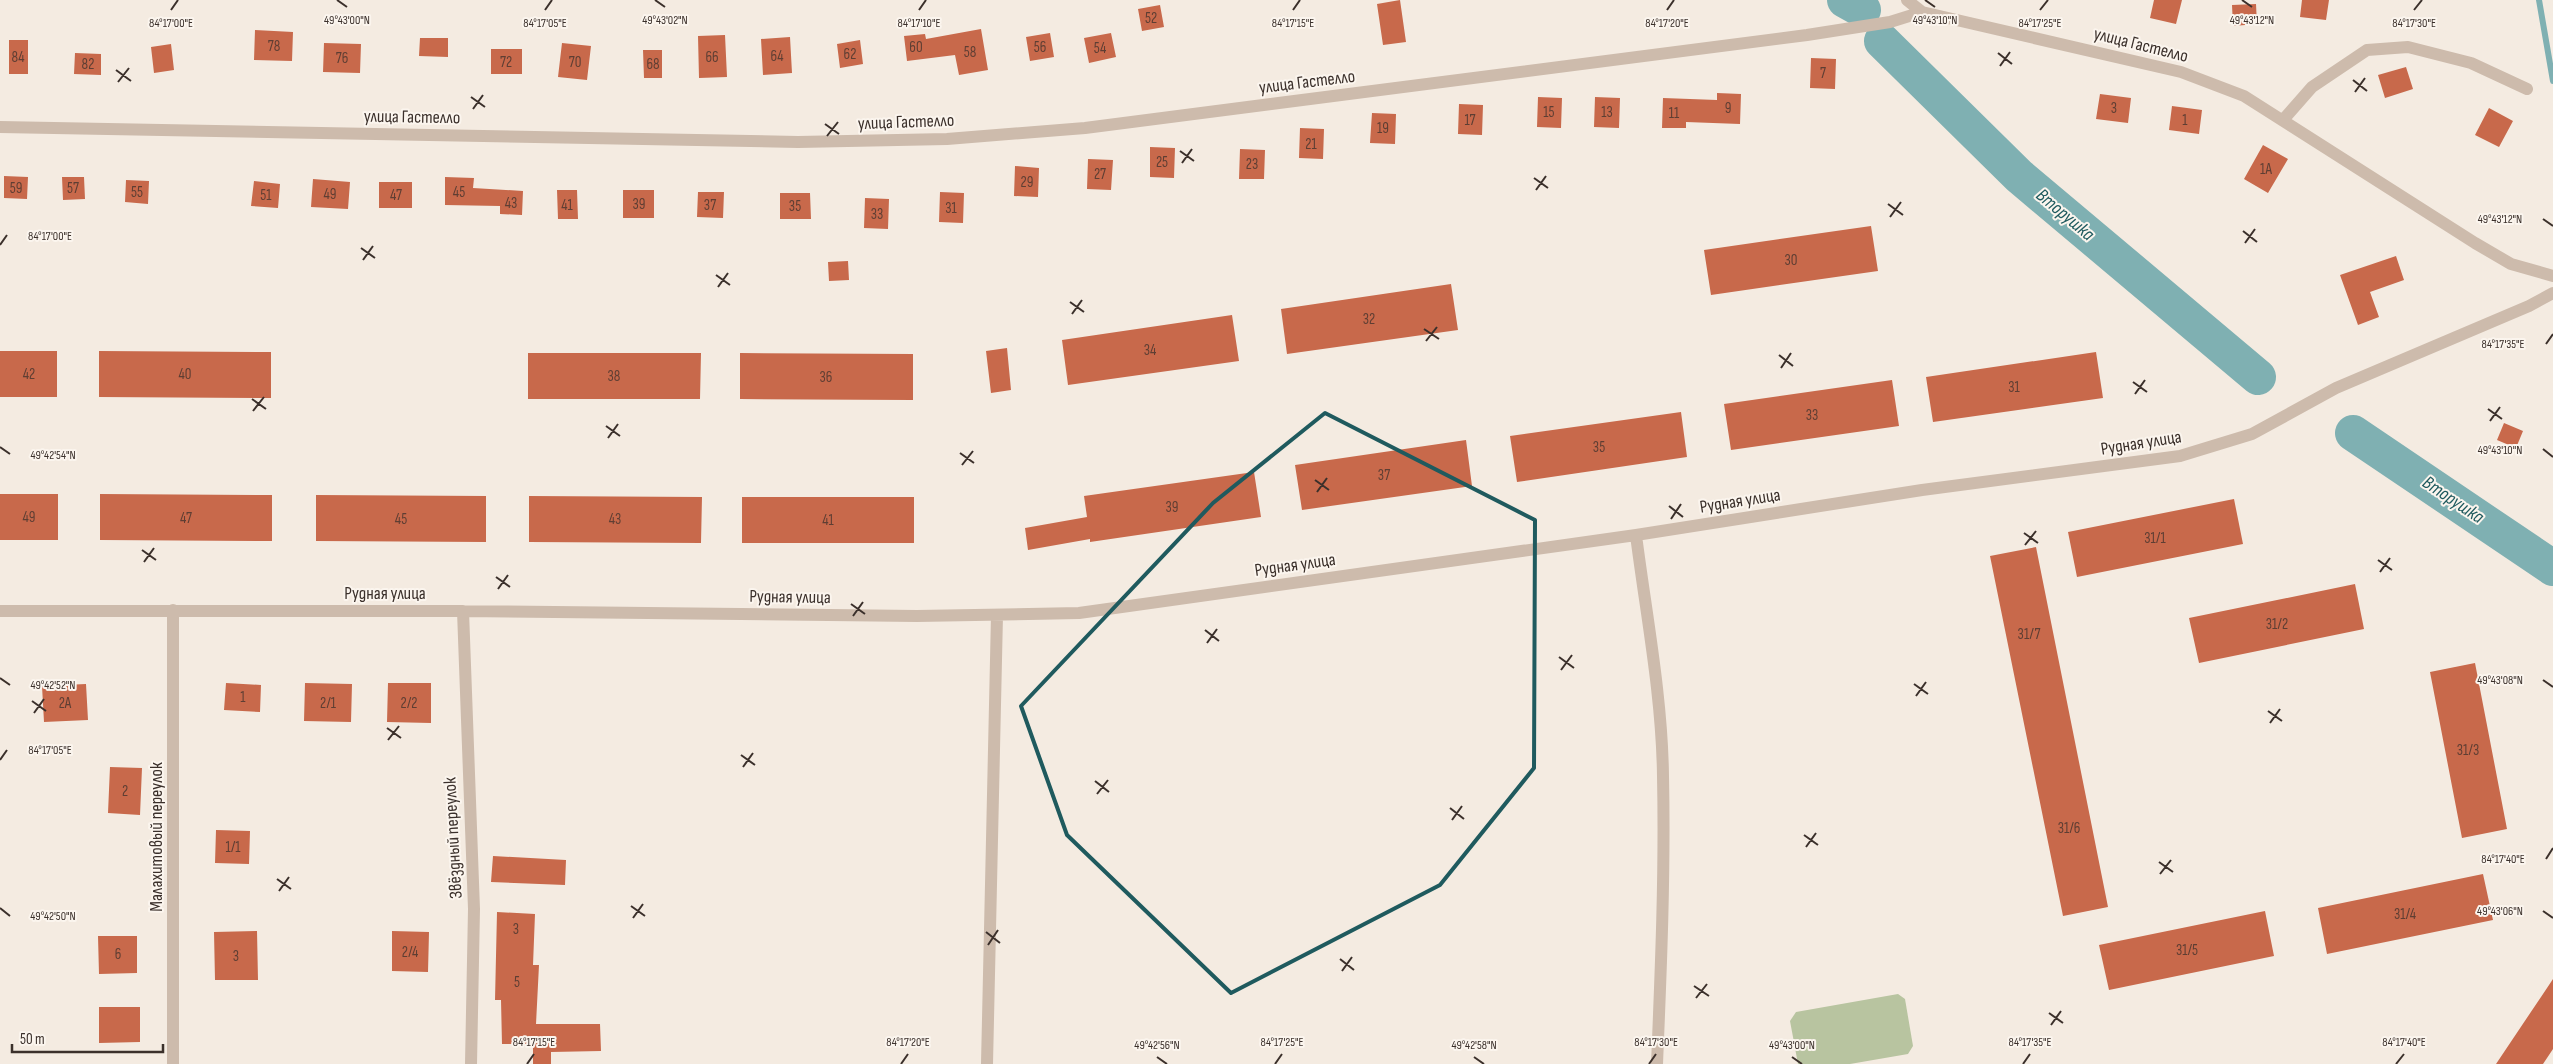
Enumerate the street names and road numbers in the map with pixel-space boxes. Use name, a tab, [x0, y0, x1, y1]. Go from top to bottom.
street label: улица Гастелло	[2092, 23, 2190, 67]
street label: улица Гастелло	[1258, 66, 1356, 98]
street label: улица Гастелло	[364, 106, 460, 128]
street label: улица Гастелло	[857, 110, 955, 134]
street label: Рудная улица	[2099, 426, 2183, 460]
street label: Рудная улица	[1698, 484, 1782, 518]
street label: Рудная улица	[1253, 549, 1337, 581]
street label: Рудная улица	[344, 583, 426, 604]
street label: Рудная улица	[749, 586, 831, 608]
street label: Малахитовый переулок	[146, 762, 167, 912]
street label: Звёздный переулок	[439, 776, 467, 899]

